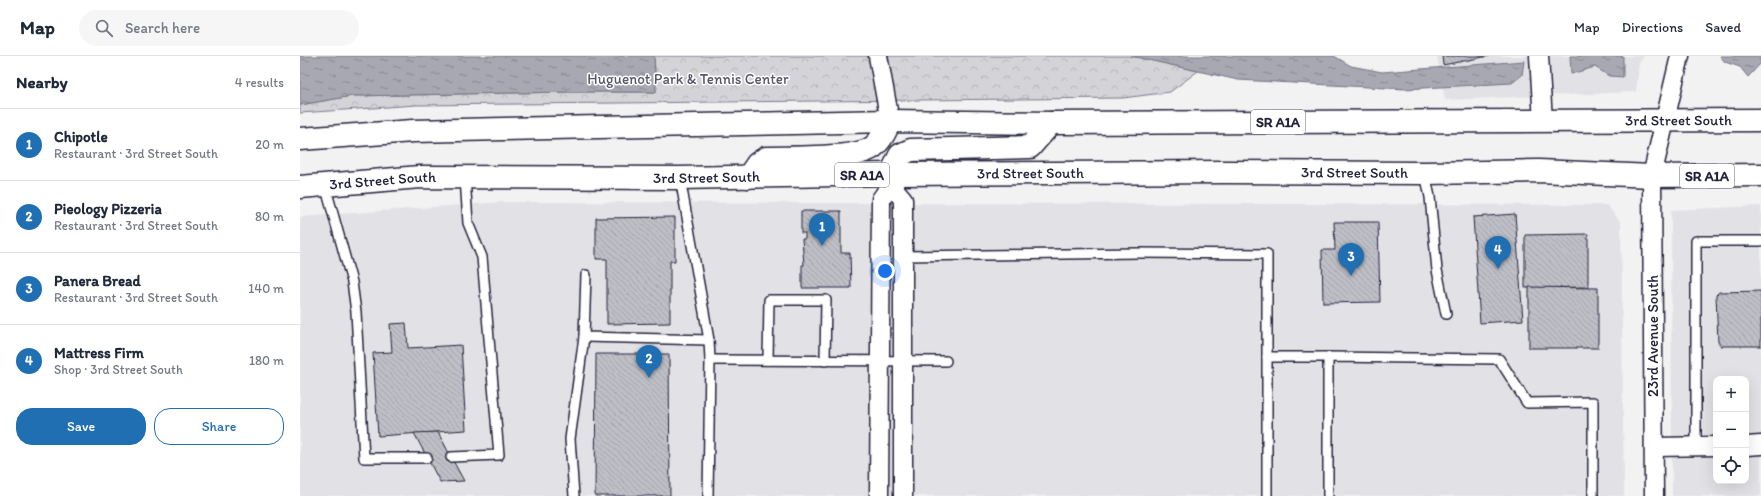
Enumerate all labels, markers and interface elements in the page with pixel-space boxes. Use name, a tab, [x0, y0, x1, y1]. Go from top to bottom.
search box	[79, 10, 359, 46]
text: Map	[20, 16, 55, 39]
icon: search	[93, 17, 115, 39]
text: Search here	[125, 19, 200, 37]
text: Map	[1574, 19, 1600, 36]
text: Directions	[1622, 19, 1683, 36]
text: Saved	[1705, 19, 1741, 36]
park label: Huguenot Park & Tennis Center	[587, 70, 789, 88]
text: Nearby	[16, 72, 68, 92]
text: 4 results	[235, 75, 284, 90]
road number: SR A1A	[1251, 110, 1305, 134]
street label: 3rd Street South	[1625, 111, 1732, 130]
text: Chipotle	[54, 128, 108, 146]
text: 1	[26, 137, 32, 152]
text: 20 m	[255, 137, 284, 152]
text: Restaurant · 3rd Street South	[54, 146, 218, 161]
road number: SR A1A	[835, 163, 889, 187]
street label: 3rd Street South	[1301, 163, 1408, 182]
street label: 3rd Street South	[977, 164, 1084, 182]
road number: SR A1A	[1680, 164, 1734, 188]
street label: 3rd Street South	[653, 167, 760, 187]
street label: 3rd Street South	[329, 168, 436, 194]
text: Pieology Pizzeria	[54, 200, 162, 218]
text: 2	[26, 209, 32, 224]
text: 80 m	[255, 209, 284, 224]
pin: 1	[809, 213, 835, 246]
text: Restaurant · 3rd Street South	[54, 218, 218, 233]
pin: 4	[1485, 236, 1511, 269]
pin: 3	[1338, 243, 1364, 276]
your location	[875, 261, 895, 281]
text: Panera Bread	[54, 272, 141, 290]
street label: 23rd Avenue South	[1644, 275, 1662, 397]
text: 3	[25, 281, 33, 296]
text: 140 m	[248, 281, 284, 296]
text: Restaurant · 3rd Street South	[54, 290, 218, 305]
text: Mattress Firm	[54, 344, 144, 362]
pin: 2	[636, 345, 662, 378]
text: 4	[25, 353, 33, 368]
text: 180 m	[249, 353, 284, 368]
text: Shop · 3rd Street South	[54, 362, 183, 377]
map controls	[1713, 376, 1749, 484]
button: +	[1713, 376, 1749, 412]
button: Save	[16, 408, 146, 445]
button: Share	[154, 408, 284, 445]
button: −	[1713, 412, 1749, 448]
button: locate	[1713, 448, 1749, 484]

